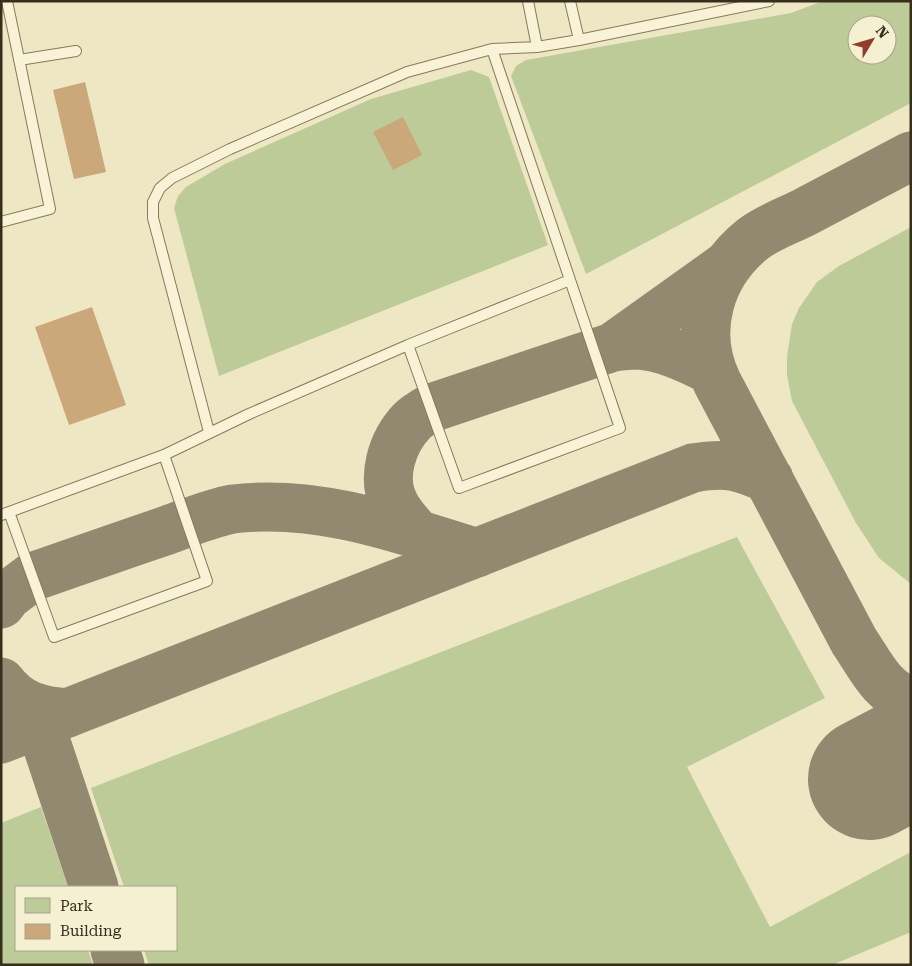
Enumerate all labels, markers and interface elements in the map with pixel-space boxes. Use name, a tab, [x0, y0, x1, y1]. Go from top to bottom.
north arrow	[847, 15, 897, 65]
text: N	[873, 23, 892, 41]
legend	[15, 886, 178, 951]
text: Park	[60, 897, 94, 915]
text: Building	[60, 922, 122, 940]

